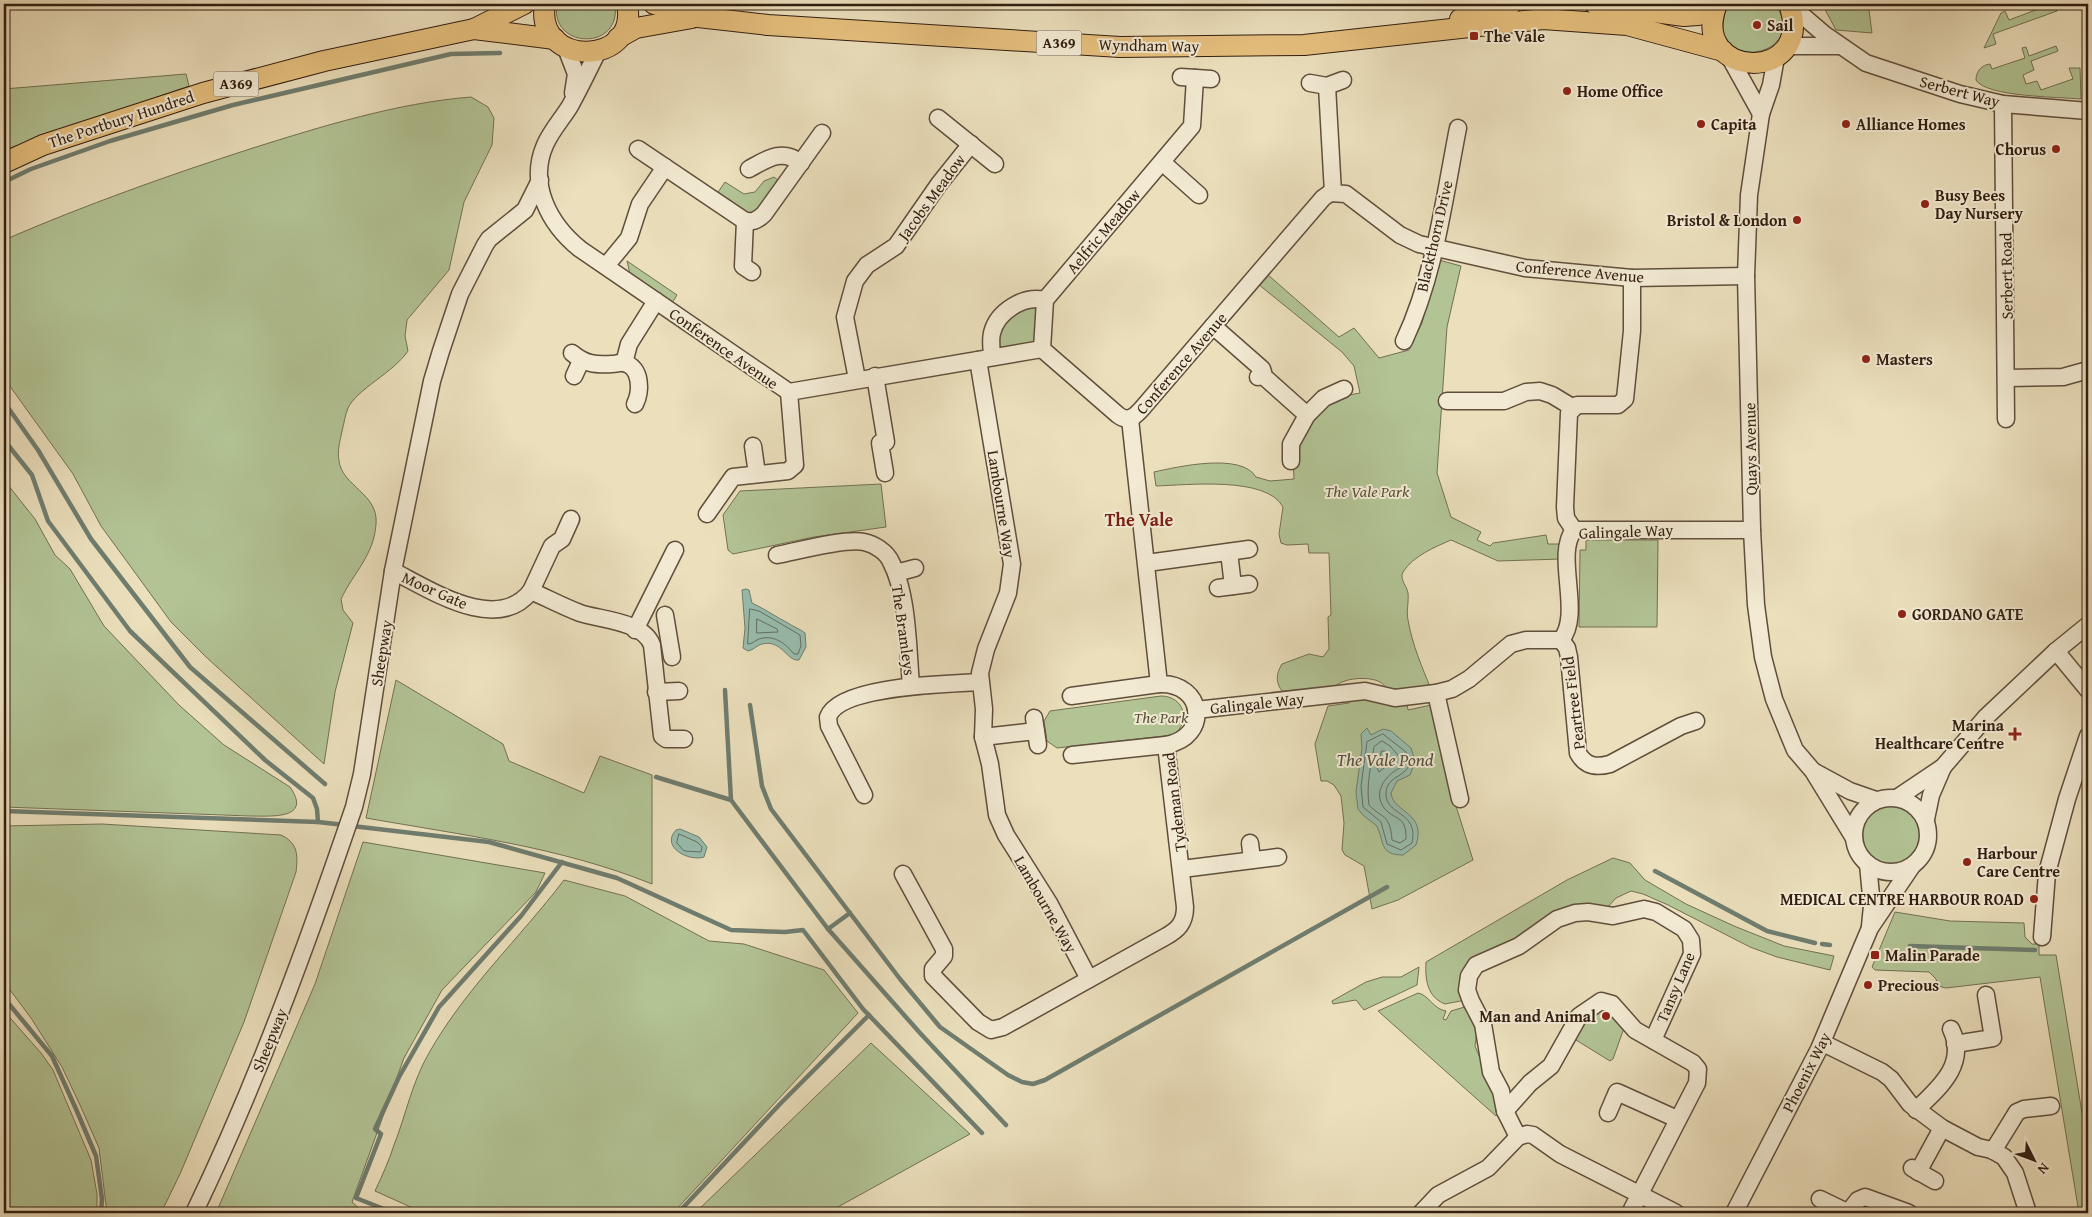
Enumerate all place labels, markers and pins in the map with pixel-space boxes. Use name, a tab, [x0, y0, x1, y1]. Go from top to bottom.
place label: Sail	[1767, 13, 1794, 37]
marker: Sail	[1751, 19, 1763, 31]
place label: The Vale	[1484, 24, 1545, 48]
marker: The Vale	[1468, 30, 1480, 42]
place label: Home Office	[1577, 79, 1663, 103]
marker: Home Office	[1561, 85, 1573, 97]
place label: Capita	[1711, 112, 1757, 136]
place label: Alliance Homes	[1856, 112, 1966, 136]
marker: Capita	[1695, 118, 1707, 130]
marker: Alliance Homes	[1840, 118, 1852, 130]
place label: Chorus	[1996, 137, 2046, 161]
marker: Chorus	[2050, 143, 2062, 155]
place label: Busy Bees Day Nursery	[1935, 183, 2024, 225]
marker: Busy Bees Day Nursery	[1919, 198, 1931, 210]
place label: Bristol & London	[1667, 208, 1788, 232]
marker: Bristol & London	[1791, 214, 1803, 226]
place label: Masters	[1876, 347, 1933, 371]
marker: Masters	[1860, 353, 1872, 365]
place label: GORDANO GATE	[1912, 602, 2024, 626]
marker: GORDANO GATE	[1896, 608, 1908, 620]
place label: Marina Healthcare Centre	[1875, 713, 2005, 755]
marker: Marina Healthcare Centre	[2008, 727, 2022, 741]
place label: Harbour Care Centre	[1977, 841, 2060, 883]
marker: Harbour Care Centre	[1961, 856, 1973, 868]
place label: MEDICAL CENTRE HARBOUR ROAD	[1780, 887, 2024, 911]
marker: MEDICAL CENTRE HARBOUR ROAD	[2028, 893, 2040, 905]
place label: Malin Parade	[1885, 943, 1980, 967]
marker: Malin Parade	[1869, 949, 1881, 961]
place label: Precious	[1878, 973, 1939, 997]
marker: Precious	[1862, 979, 1874, 991]
place label: Man and Animal	[1479, 1004, 1596, 1028]
marker: Man and Animal	[1600, 1010, 1612, 1022]

